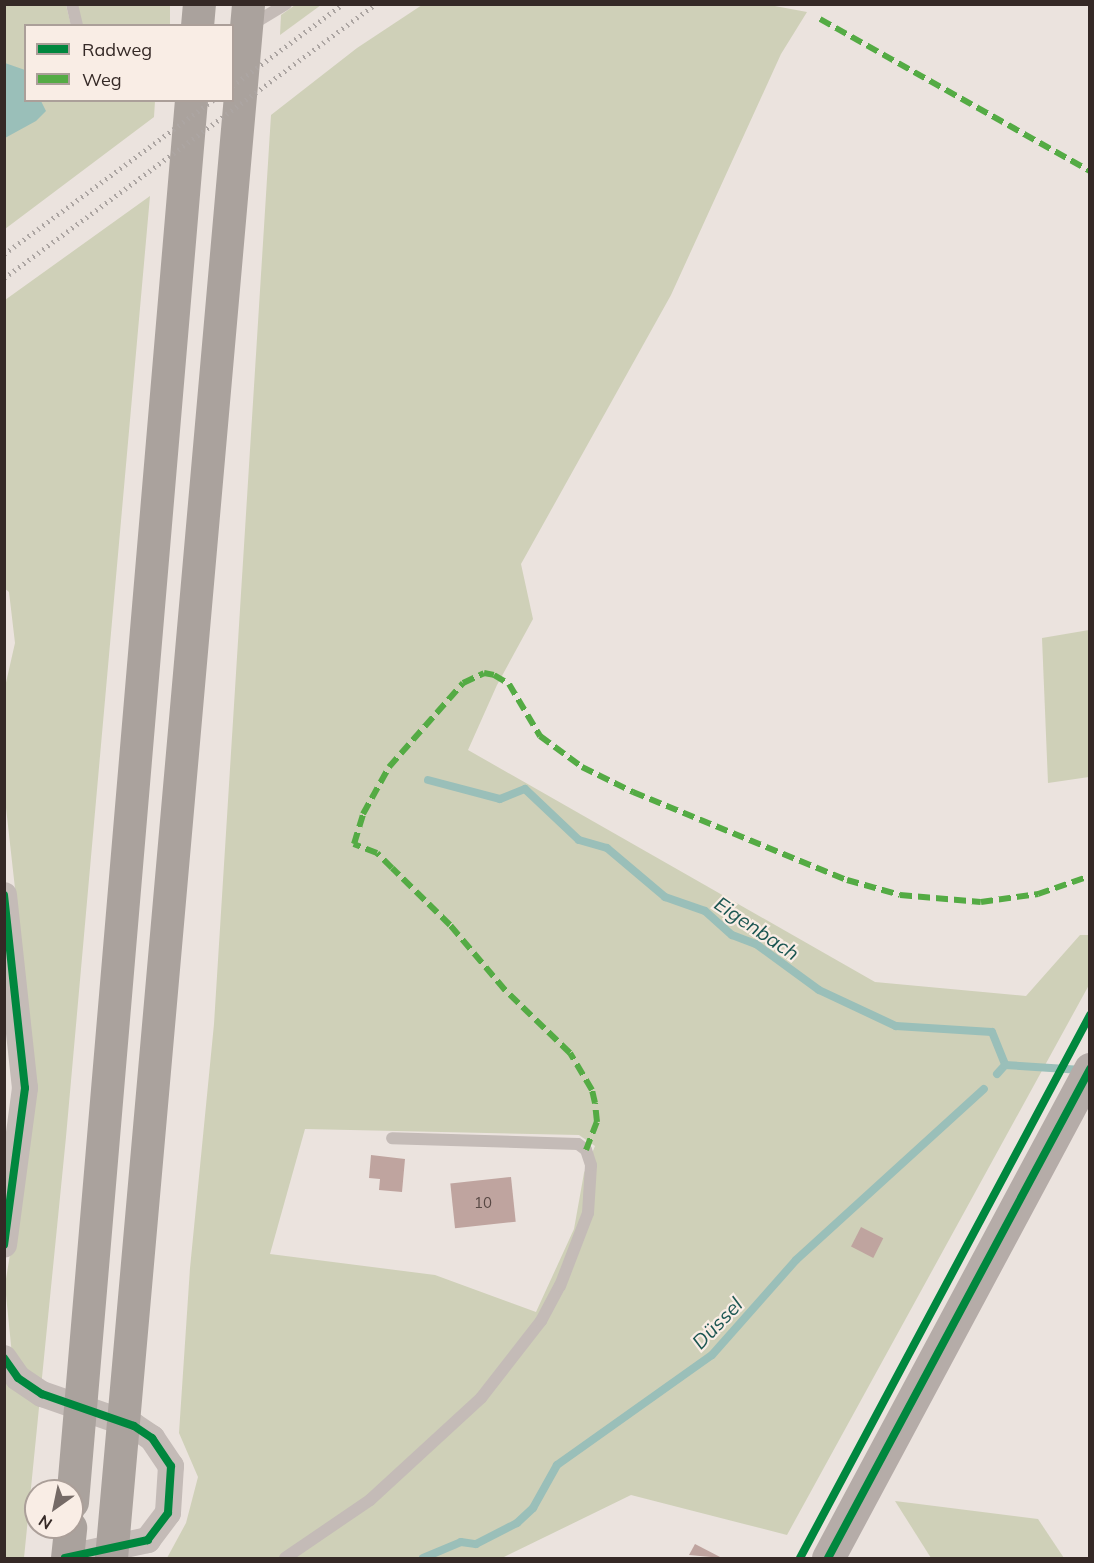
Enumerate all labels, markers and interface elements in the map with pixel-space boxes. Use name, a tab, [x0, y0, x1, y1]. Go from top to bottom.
legend	[24, 24, 234, 102]
text: Radweg	[82, 38, 152, 61]
text: Weg	[82, 68, 122, 91]
water label: Eigenbach	[710, 891, 804, 965]
house number: 10	[474, 1194, 492, 1212]
water label: Düssel	[687, 1292, 747, 1354]
north arrow	[24, 1479, 84, 1539]
text: N	[35, 1511, 56, 1534]

